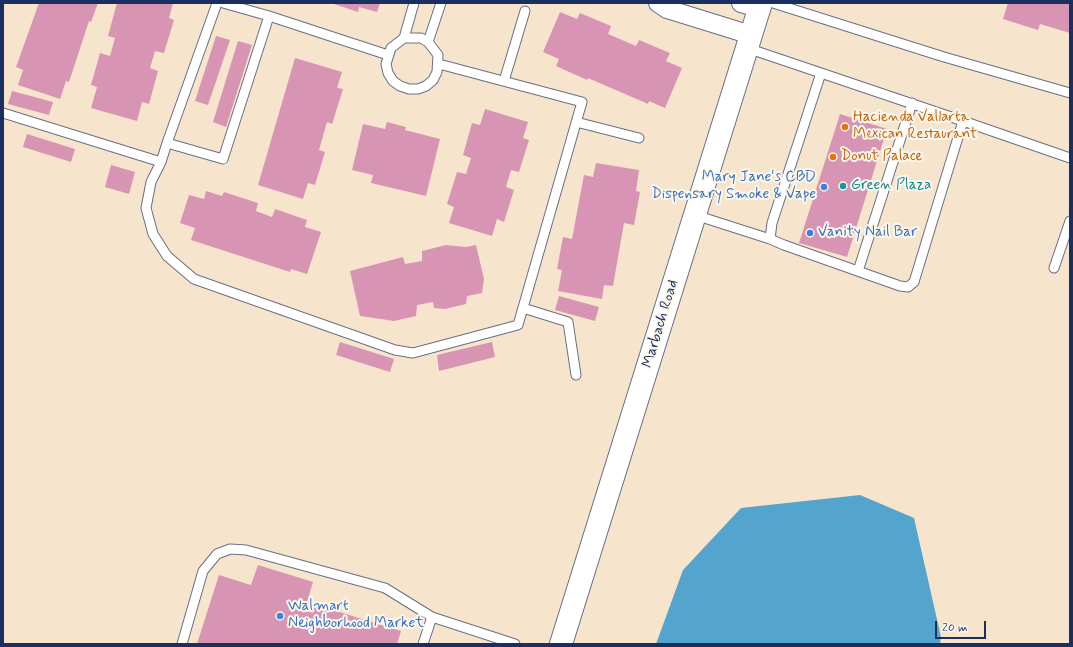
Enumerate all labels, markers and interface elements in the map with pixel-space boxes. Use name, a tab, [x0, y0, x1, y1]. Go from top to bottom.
place label: Hacienda Vallarta Mexican Restaurant	[853, 109, 977, 144]
marker: Hacienda Vallarta Mexican Restaurant	[840, 122, 850, 132]
place label: Donut Palace	[841, 148, 923, 166]
marker: Donut Palace	[828, 152, 838, 162]
place label: Mary Jane's CBD Dispensary Smoke & Vape	[651, 169, 816, 204]
place label: Green Plaza	[851, 177, 931, 195]
marker: Green Plaza	[838, 181, 848, 191]
marker: Mary Jane's CBD Dispensary Smoke & Vape	[819, 182, 829, 192]
place label: Vanity Nail Bar	[818, 224, 917, 242]
marker: Vanity Nail Bar	[805, 228, 815, 238]
street label: Marbach Road	[639, 278, 683, 370]
place label: Walmart Neighborhood Market	[288, 598, 424, 633]
marker: Walmart Neighborhood Market	[275, 611, 285, 621]
scale bar	[937, 613, 988, 639]
text: 20 m	[942, 620, 968, 636]

